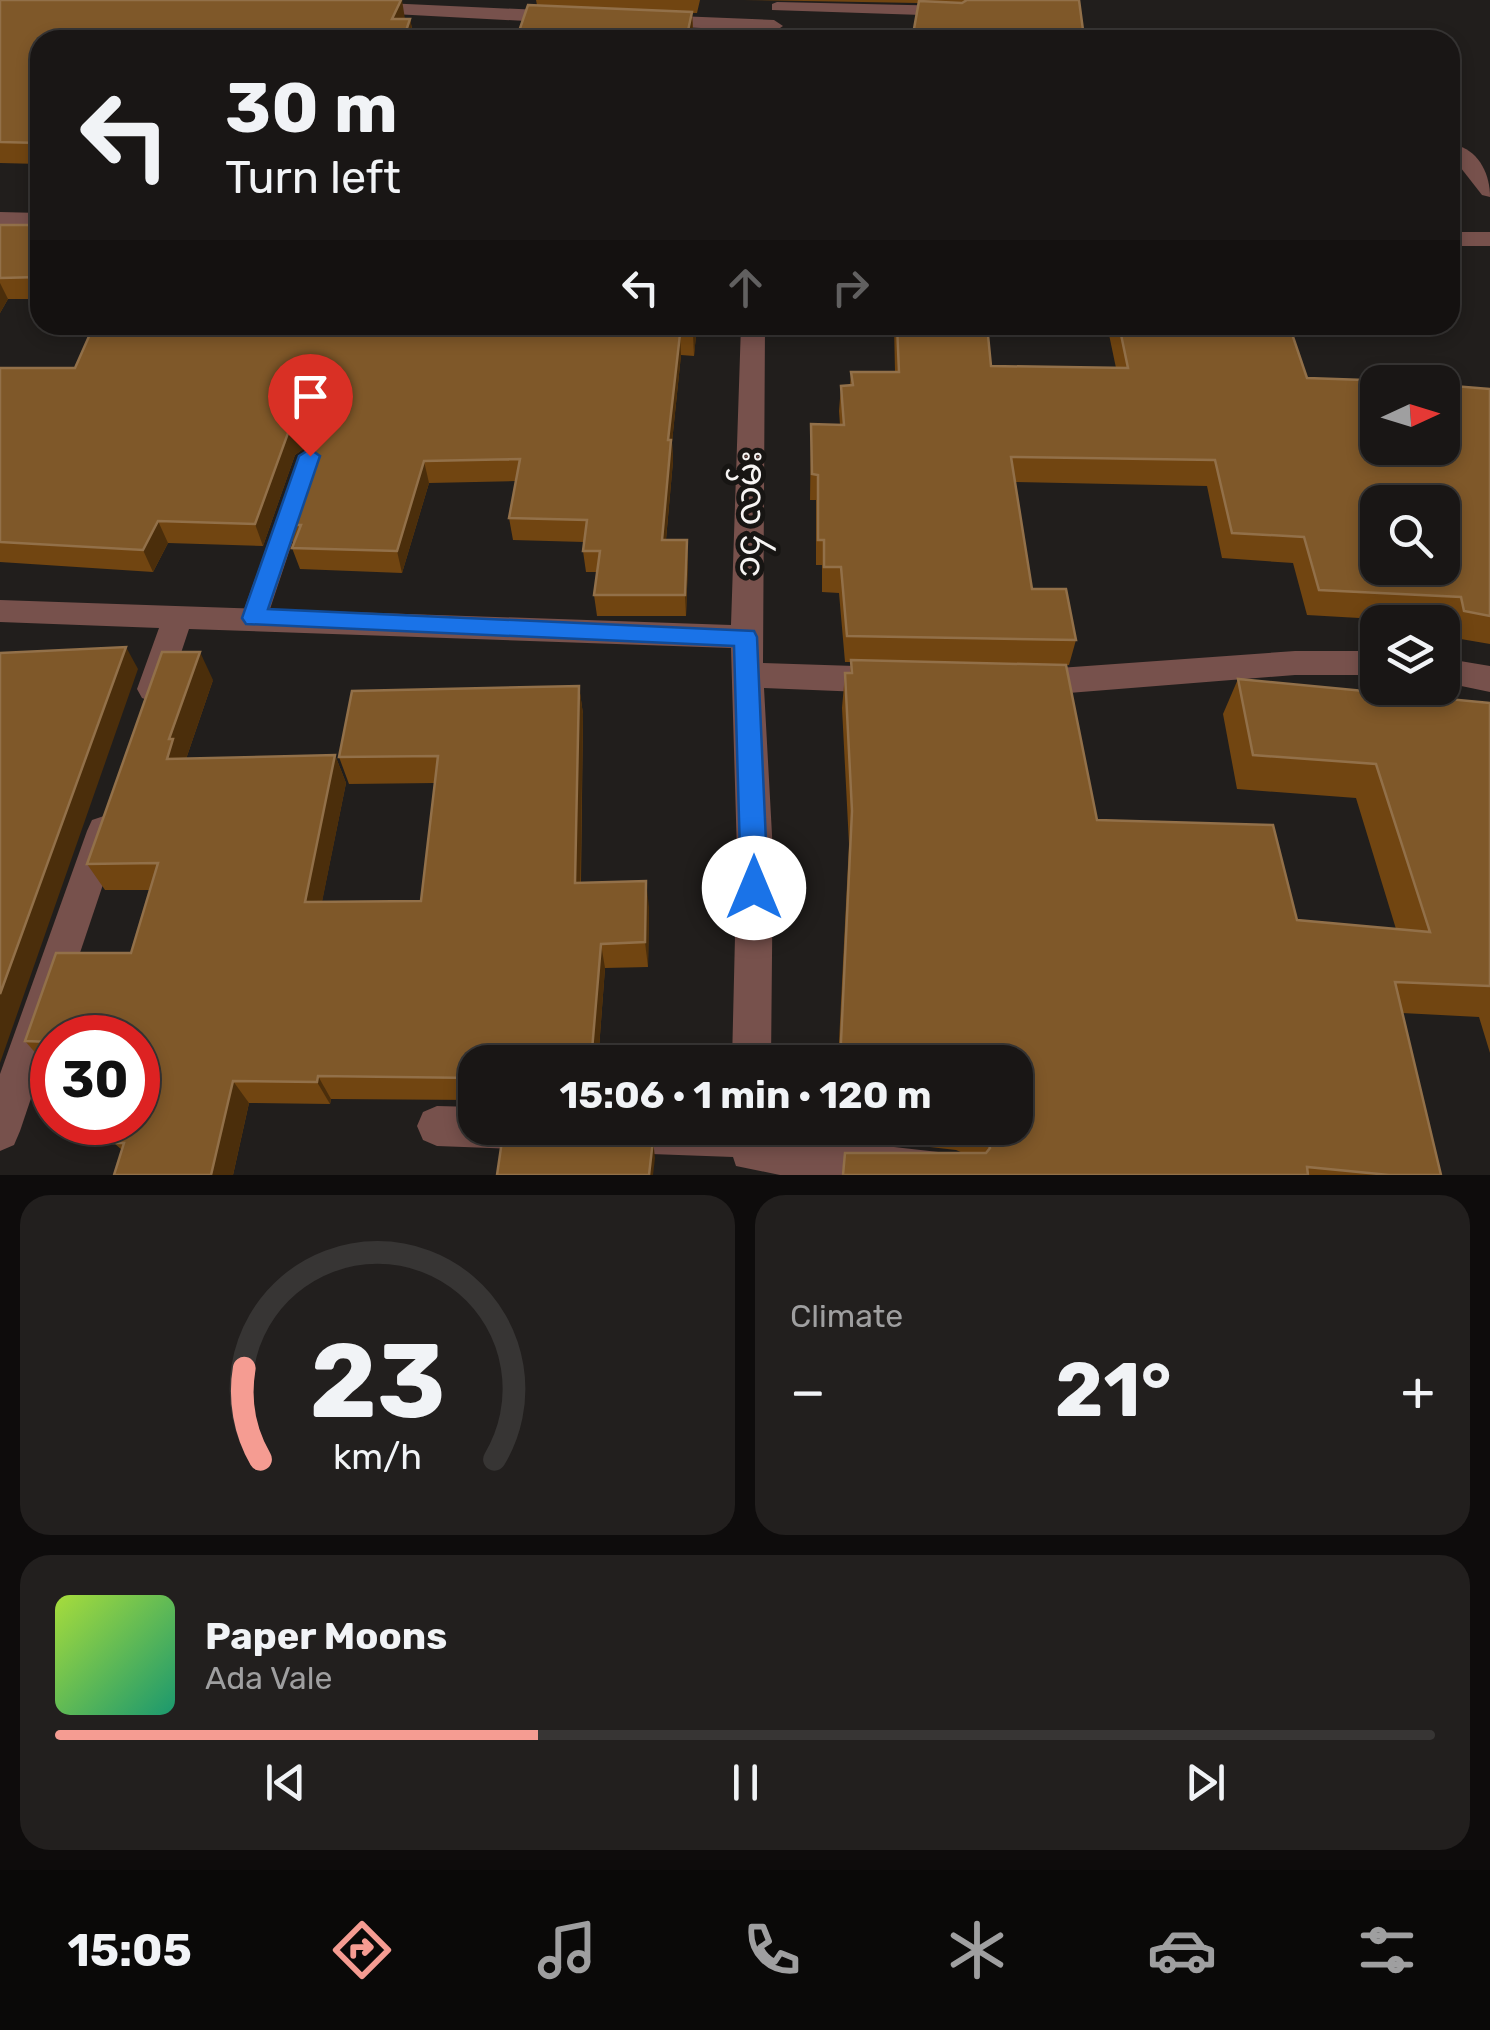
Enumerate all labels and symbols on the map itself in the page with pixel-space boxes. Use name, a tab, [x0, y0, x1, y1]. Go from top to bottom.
pin	[268, 354, 353, 457]
north arrow	[1360, 365, 1460, 465]
street label: ၁၄ လမ်း	[723, 450, 777, 578]
position arrow	[702, 836, 806, 940]
speed limit sign: 30	[30, 1015, 160, 1145]

